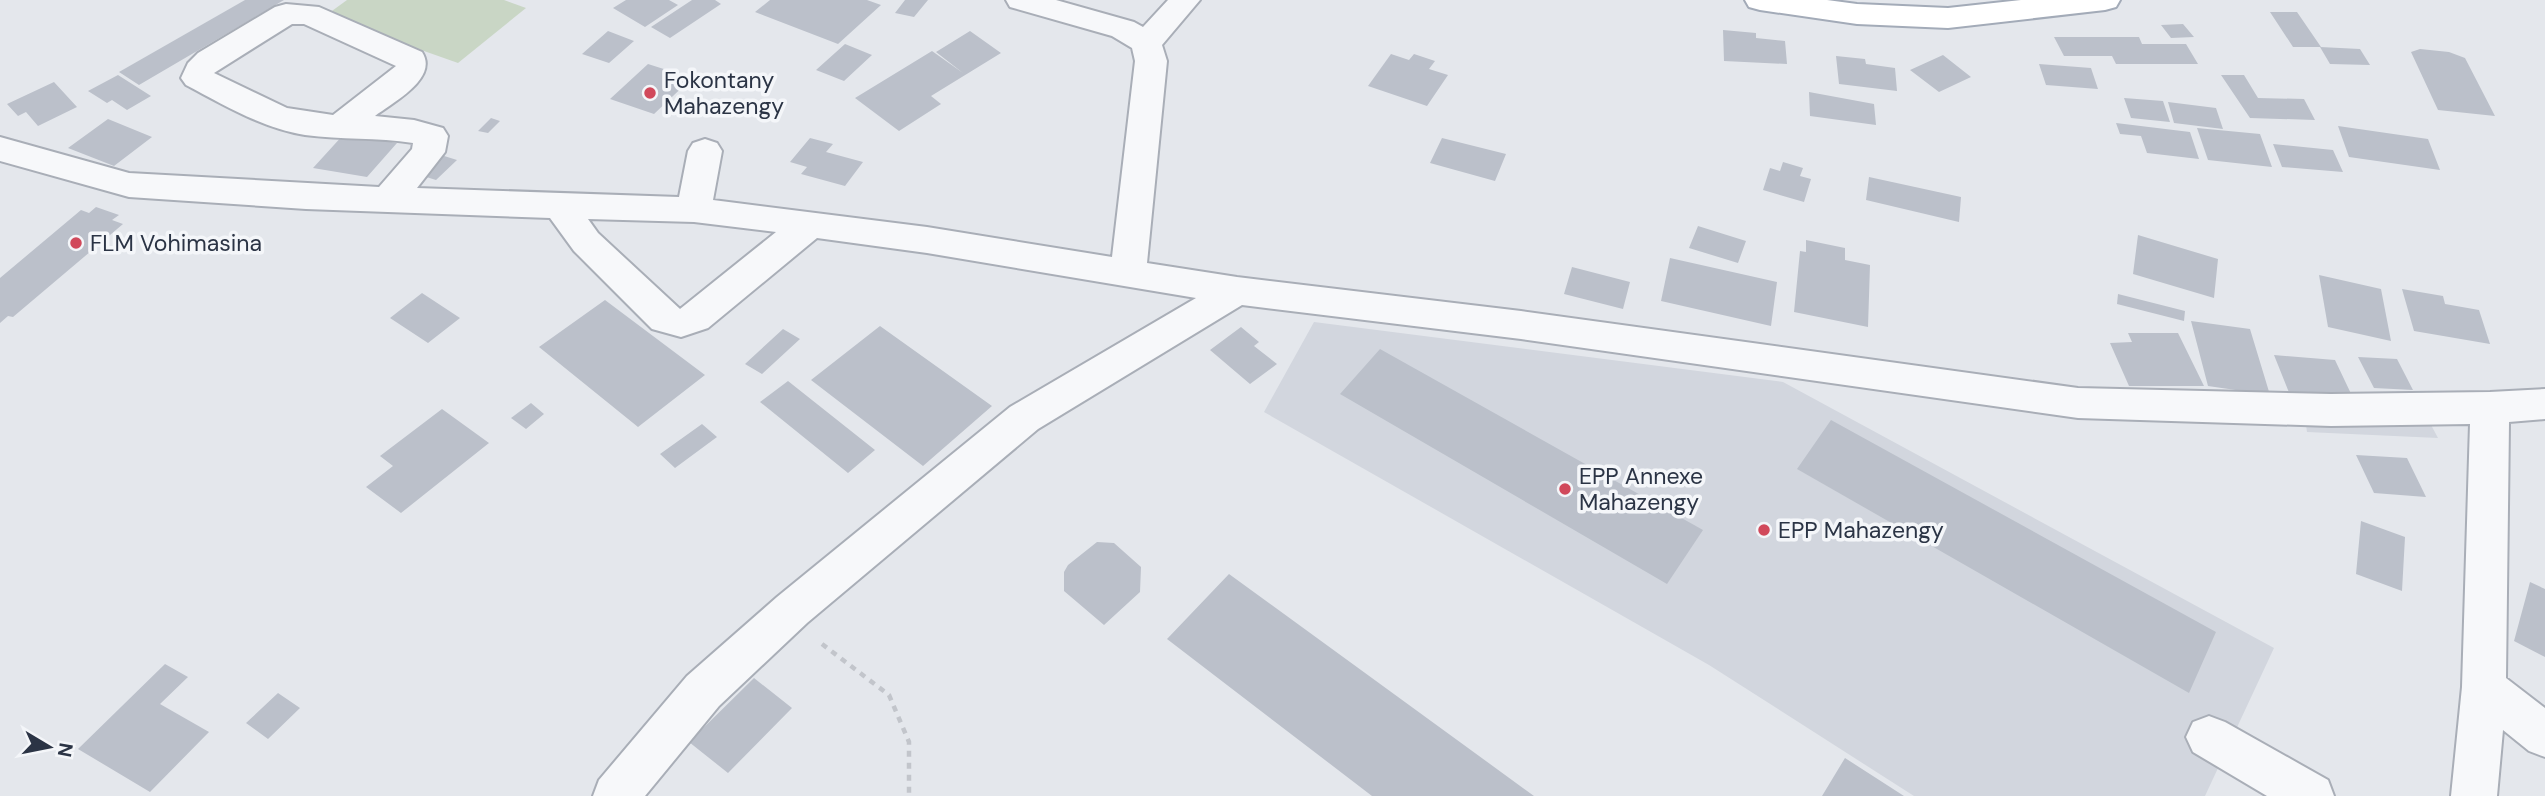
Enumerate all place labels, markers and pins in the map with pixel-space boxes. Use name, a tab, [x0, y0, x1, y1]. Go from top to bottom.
place label: Fokontany Mahazengy	[664, 65, 784, 121]
marker: Fokontany Mahazengy	[642, 85, 658, 101]
place label: FLM Vohimasina	[90, 228, 262, 258]
marker: FLM Vohimasina	[68, 235, 84, 251]
place label: EPP Annexe Mahazengy	[1579, 461, 1703, 517]
marker: EPP Annexe Mahazengy	[1557, 481, 1573, 497]
place label: EPP Mahazengy	[1778, 515, 1944, 545]
marker: EPP Mahazengy	[1756, 522, 1772, 538]

